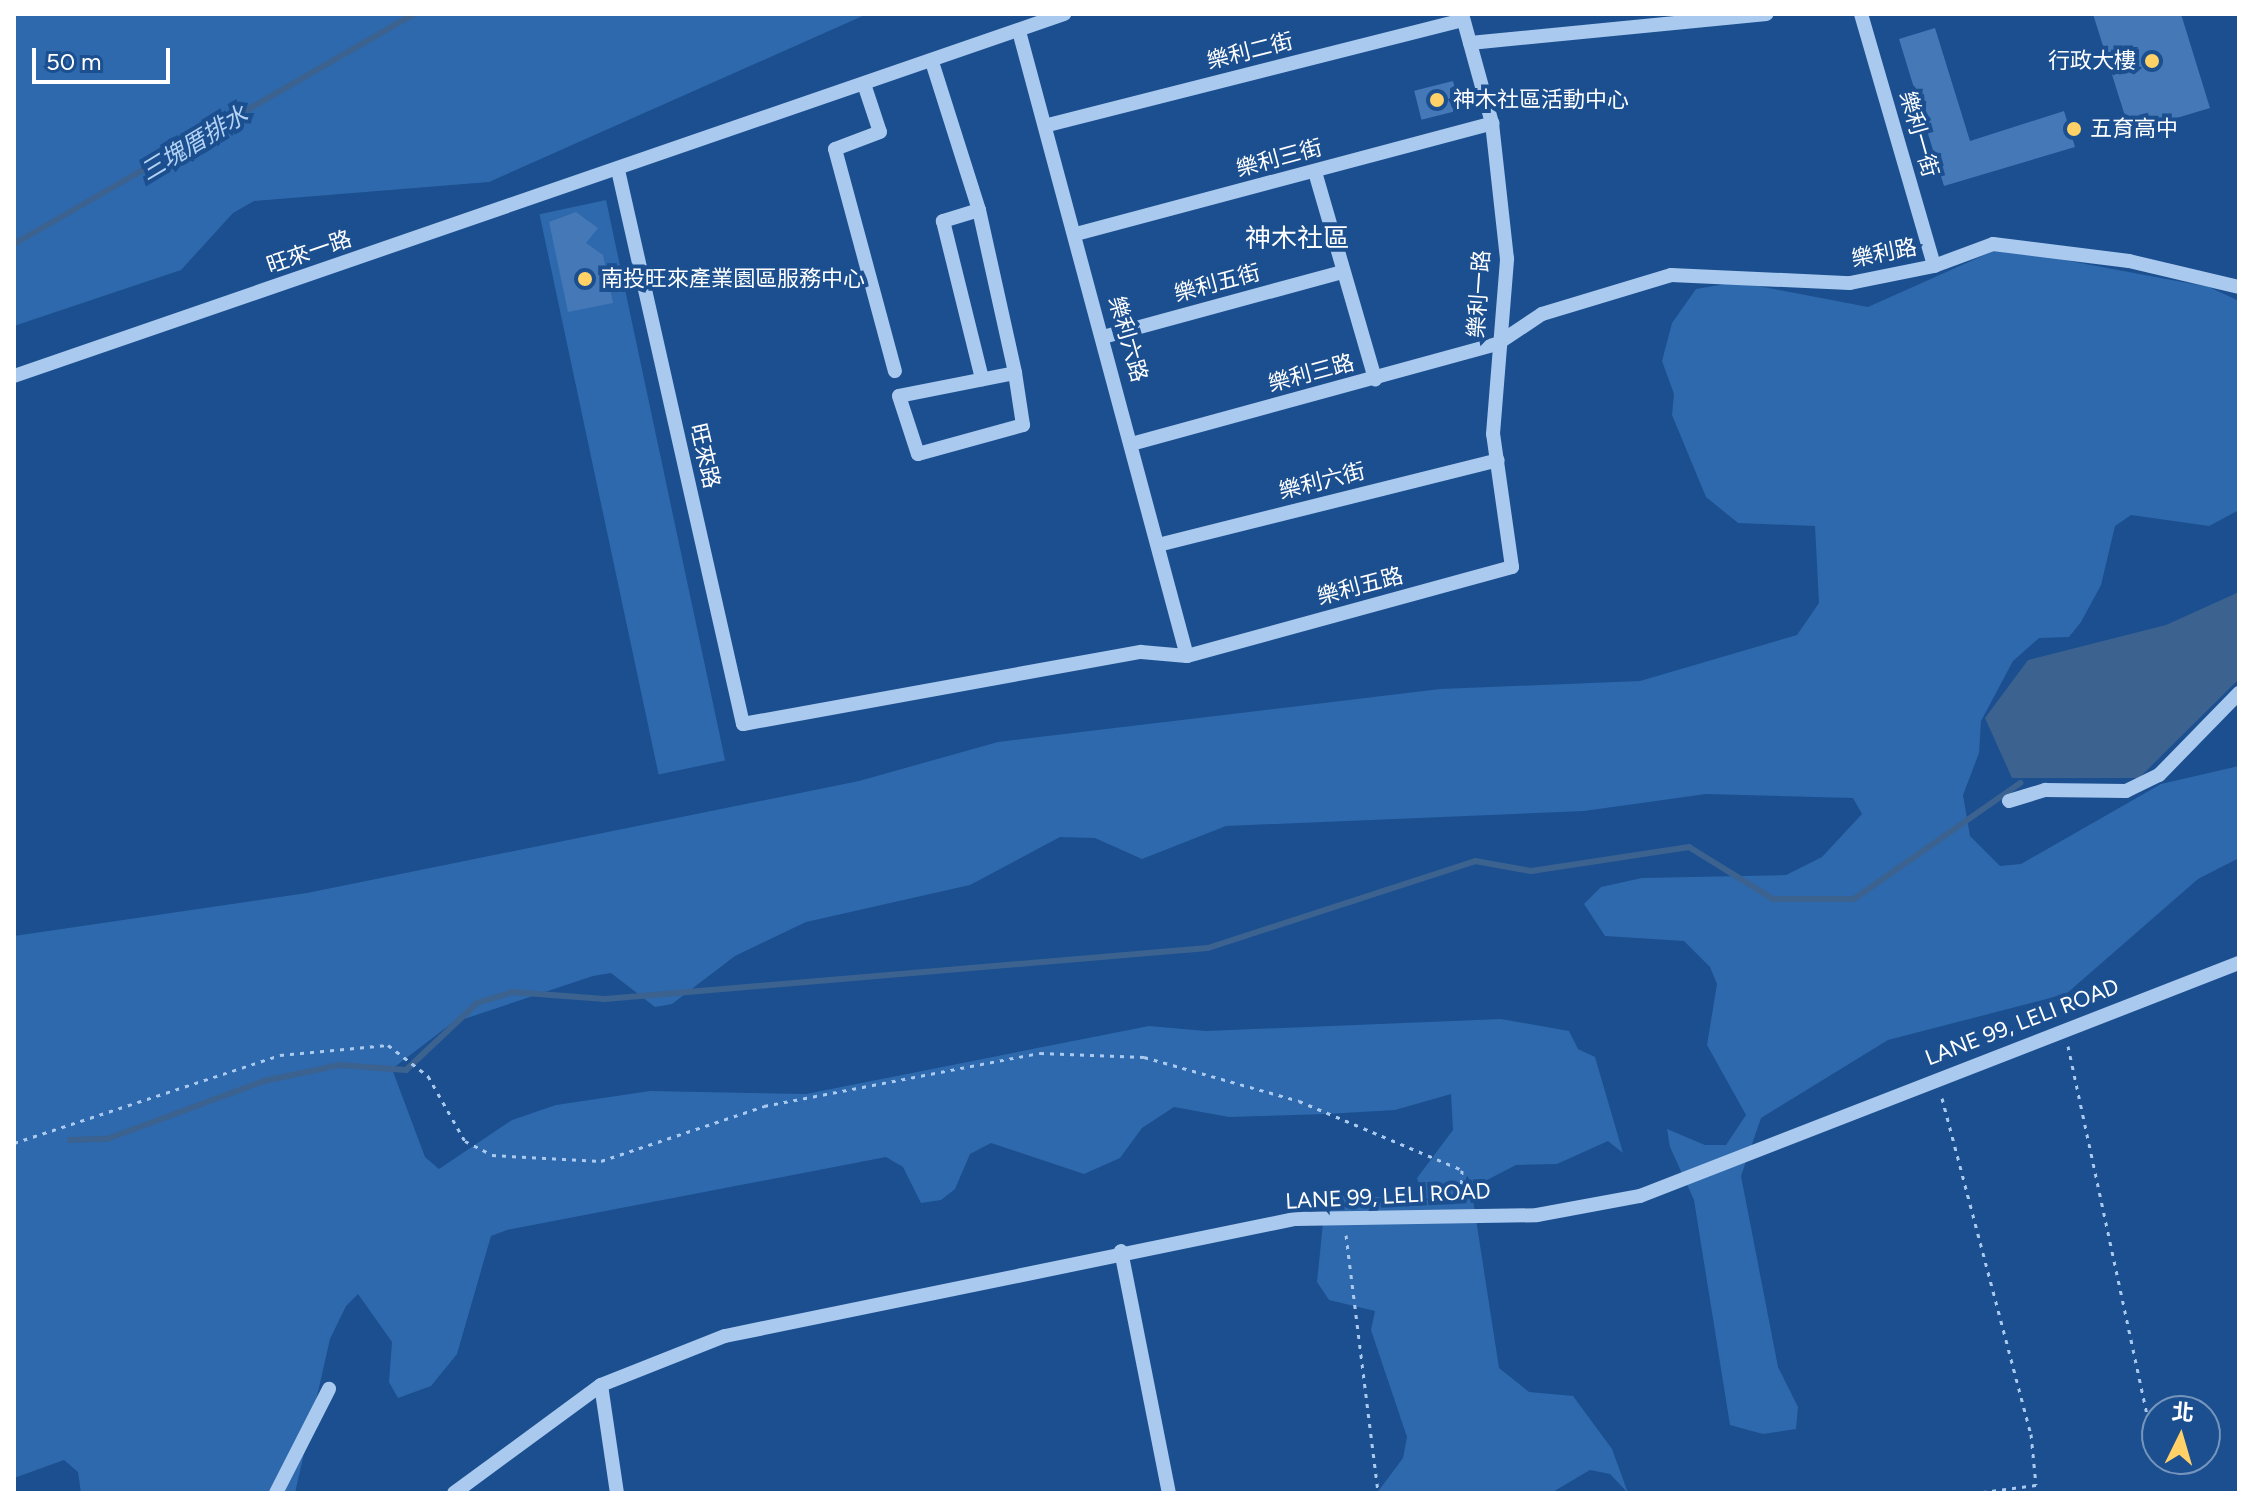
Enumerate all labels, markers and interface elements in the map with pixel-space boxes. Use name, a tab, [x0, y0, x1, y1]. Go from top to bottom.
street label: 樂利二街	[1204, 28, 1296, 74]
scale bar	[36, 32, 174, 82]
text: 50 m	[46, 47, 102, 76]
place label: 行政大樓	[2048, 48, 2136, 74]
marker: 行政大樓	[2143, 52, 2161, 70]
place label: 神木社區活動中心	[1453, 87, 1629, 113]
street label: 樂利一街	[1894, 88, 1944, 180]
marker: 神木社區活動中心	[1428, 91, 1446, 109]
water label: 三塊厝排水	[135, 100, 253, 186]
place label: 五育高中	[2090, 116, 2178, 142]
marker: 五育高中	[2065, 120, 2083, 138]
street label: 樂利三街	[1233, 134, 1325, 182]
district label: 神木社區	[1245, 223, 1349, 255]
street label: 旺來一路	[263, 225, 355, 279]
street label: 樂利路	[1849, 234, 1919, 272]
street label: 樂利一路	[1463, 249, 1495, 339]
street label: 樂利五街	[1171, 259, 1263, 307]
place label: 南投旺來產業園區服務中心	[601, 266, 865, 292]
marker: 南投旺來產業園區服務中心	[576, 270, 594, 288]
street label: 樂利六路	[1103, 293, 1153, 385]
street label: 樂利三路	[1265, 349, 1357, 397]
street label: 旺來路	[685, 421, 725, 491]
street label: 樂利六街	[1276, 458, 1368, 504]
street label: 樂利五路	[1314, 562, 1406, 610]
street label: LANE 99, LELI ROAD	[1921, 973, 2123, 1071]
street label: LANE 99, LELI ROAD	[1285, 1177, 1491, 1215]
north arrow	[2141, 1395, 2221, 1475]
text: 北	[2171, 1398, 2195, 1427]

